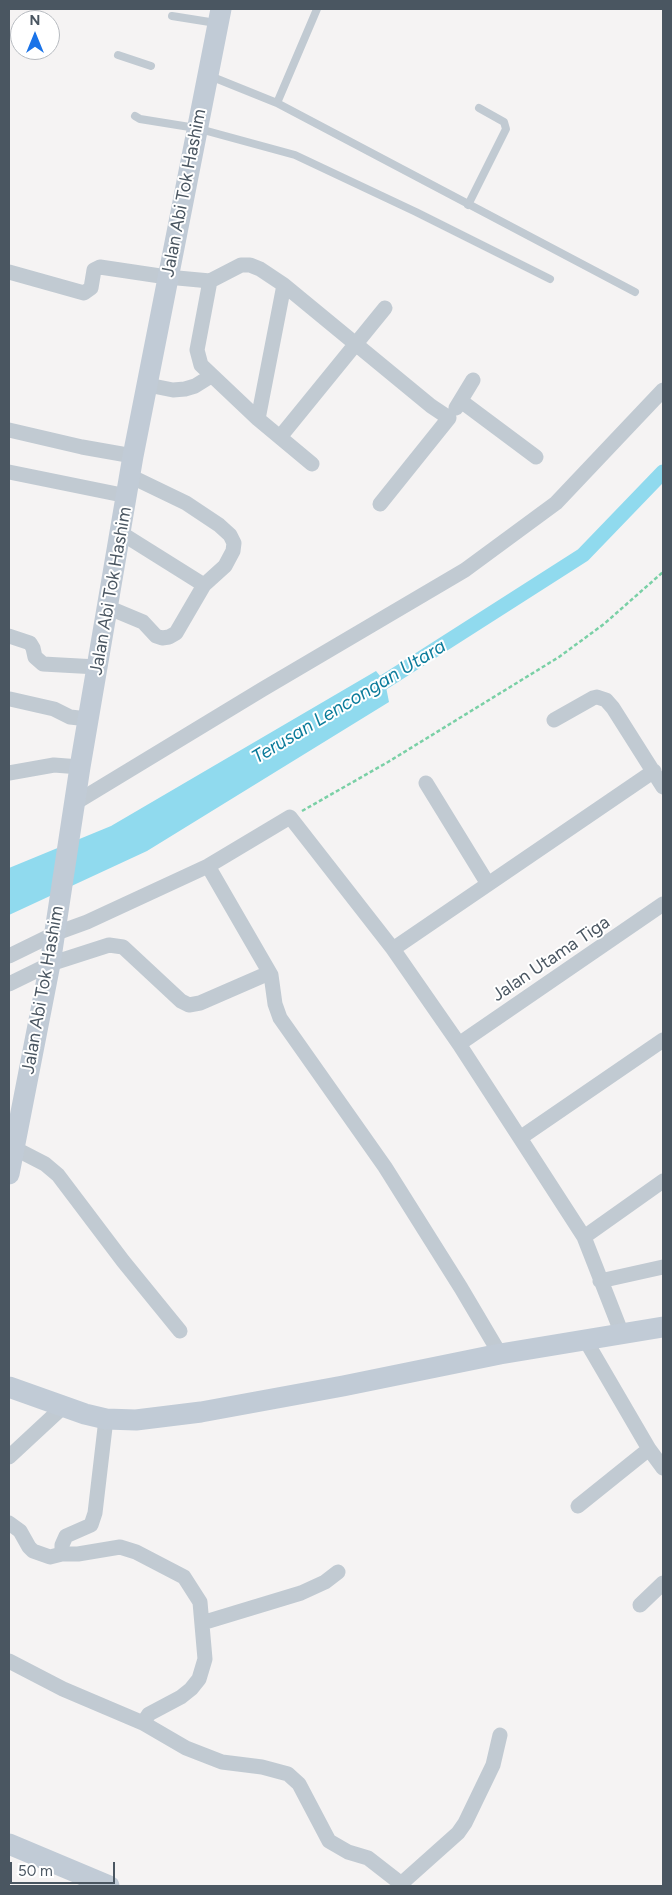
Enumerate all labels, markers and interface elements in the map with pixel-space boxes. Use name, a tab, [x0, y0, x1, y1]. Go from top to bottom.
north arrow	[10, 10, 60, 60]
text: N	[30, 12, 40, 29]
street label: Jalan Abi Tok Hashim	[157, 107, 211, 279]
street label: Jalan Abi Tok Hashim	[86, 505, 136, 677]
water label: Terusan Lencongan Utara	[248, 635, 450, 769]
street label: Jalan Abi Tok Hashim	[18, 904, 68, 1076]
street label: Jalan Utama Tiga	[488, 912, 614, 1006]
scale bar	[12, 1852, 118, 1884]
text: 50 m	[18, 1862, 53, 1880]

